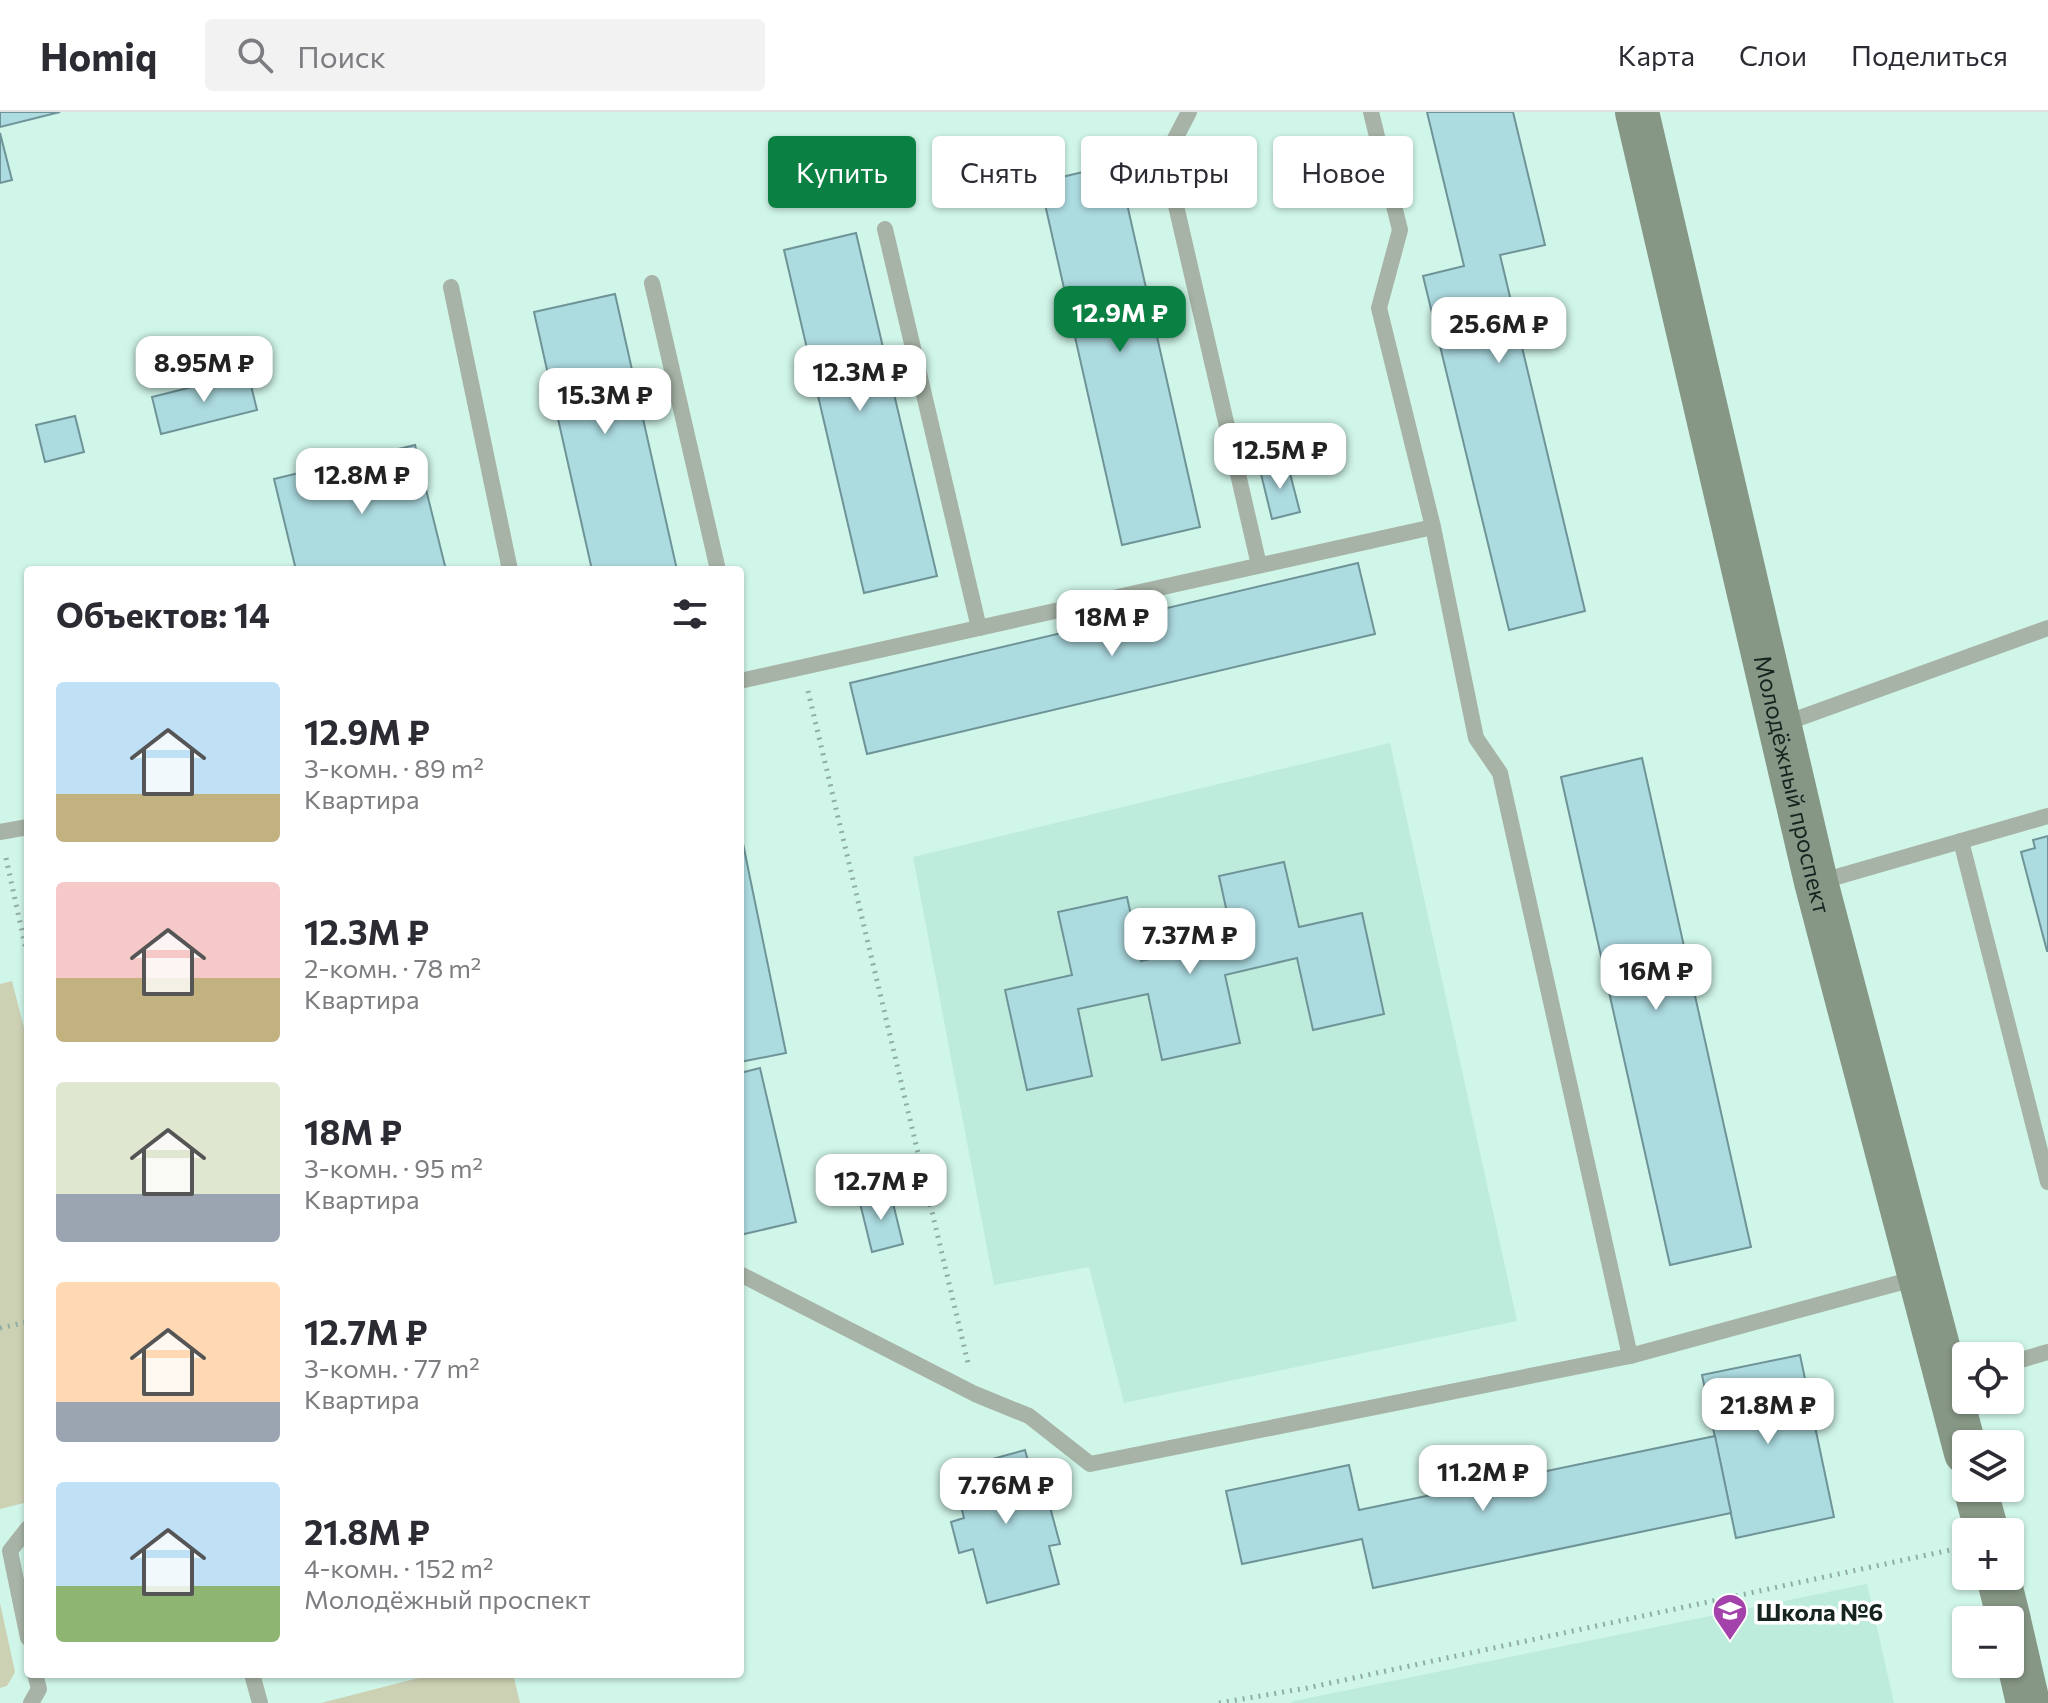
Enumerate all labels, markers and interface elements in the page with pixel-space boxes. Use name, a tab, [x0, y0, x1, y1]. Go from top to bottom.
search box	[205, 19, 765, 91]
text: Homiq	[40, 32, 157, 79]
icon: search	[233, 33, 277, 77]
text: Поиск	[297, 37, 386, 74]
text: Карта	[1618, 38, 1695, 72]
text: Слои	[1739, 38, 1807, 72]
text: Поделиться	[1851, 38, 2008, 72]
chip: Купить	[768, 136, 916, 208]
chip: Снять	[932, 136, 1065, 208]
chip: Фильтры	[1081, 136, 1257, 208]
chip: Новое	[1273, 136, 1413, 208]
pin: 12.9M ₽	[1046, 286, 1194, 354]
text: 12.9M ₽	[1072, 296, 1168, 327]
pin: 25.6M ₽	[1425, 297, 1573, 365]
text: 25.6M ₽	[1449, 307, 1549, 338]
pin: 8.95M ₽	[130, 336, 278, 404]
pin: 12.3M ₽	[786, 345, 934, 413]
text: 8.95M ₽	[154, 346, 254, 377]
text: 12.3M ₽	[812, 355, 908, 386]
pin: 15.3M ₽	[531, 368, 679, 436]
text: 15.3M ₽	[557, 378, 653, 409]
pin: 12.5M ₽	[1206, 423, 1354, 491]
text: 12.5M ₽	[1232, 433, 1328, 464]
pin: 12.8M ₽	[288, 448, 436, 516]
text: 12.8M ₽	[314, 458, 410, 489]
pin: 18M ₽	[1056, 590, 1168, 658]
icon: filters	[668, 592, 712, 636]
text: Объектов: 14	[56, 593, 270, 635]
text: 18M ₽	[1074, 600, 1150, 631]
street label: Молодёжный проспект	[1749, 652, 1838, 916]
text: 12.9M ₽	[304, 710, 430, 752]
icon: home	[120, 714, 216, 810]
text: 3-комн. · 89 m²	[304, 752, 484, 783]
text: Квартира	[304, 783, 420, 814]
pin: 7.37M ₽	[1116, 908, 1264, 976]
text: 12.3M ₽	[304, 910, 429, 952]
icon: home	[120, 914, 216, 1010]
text: 7.37M ₽	[1142, 918, 1238, 949]
pin: 16M ₽	[1600, 944, 1712, 1012]
text: 2-комн. · 78 m²	[304, 952, 481, 983]
text: 16M ₽	[1619, 954, 1693, 985]
text: Квартира	[304, 983, 420, 1014]
text: 18M ₽	[304, 1110, 402, 1152]
icon: home	[120, 1114, 216, 1210]
text: 3-комн. · 95 m²	[304, 1152, 483, 1183]
pin: 12.7M ₽	[807, 1154, 955, 1222]
text: 12.7M ₽	[834, 1164, 928, 1195]
text: Квартира	[304, 1183, 420, 1214]
text: 12.7M ₽	[304, 1310, 428, 1352]
icon: home	[120, 1314, 216, 1410]
map controls	[1952, 1342, 2024, 1678]
button: locate	[1952, 1342, 2024, 1414]
text: 3-комн. · 77 m²	[304, 1352, 480, 1383]
pin: 21.8M ₽	[1694, 1378, 1842, 1446]
text: Квартира	[304, 1383, 420, 1414]
text: 21.8M ₽	[1720, 1388, 1816, 1419]
button: layers	[1952, 1430, 2024, 1502]
pin: 11.2M ₽	[1409, 1445, 1557, 1513]
text: 11.2M ₽	[1437, 1455, 1529, 1486]
pin: 7.76M ₽	[932, 1458, 1080, 1526]
text: 7.76M ₽	[958, 1468, 1054, 1499]
text: 21.8M ₽	[304, 1510, 430, 1552]
icon: home	[120, 1514, 216, 1610]
button: +	[1952, 1518, 2024, 1590]
text: 4-комн. · 152 m²	[304, 1552, 494, 1583]
text: Молодёжный проспект	[304, 1583, 591, 1614]
school or university icon: Школа №6	[1711, 1592, 1749, 1642]
place label: Школа №6	[1756, 1597, 1883, 1626]
button: −	[1952, 1606, 2024, 1678]

